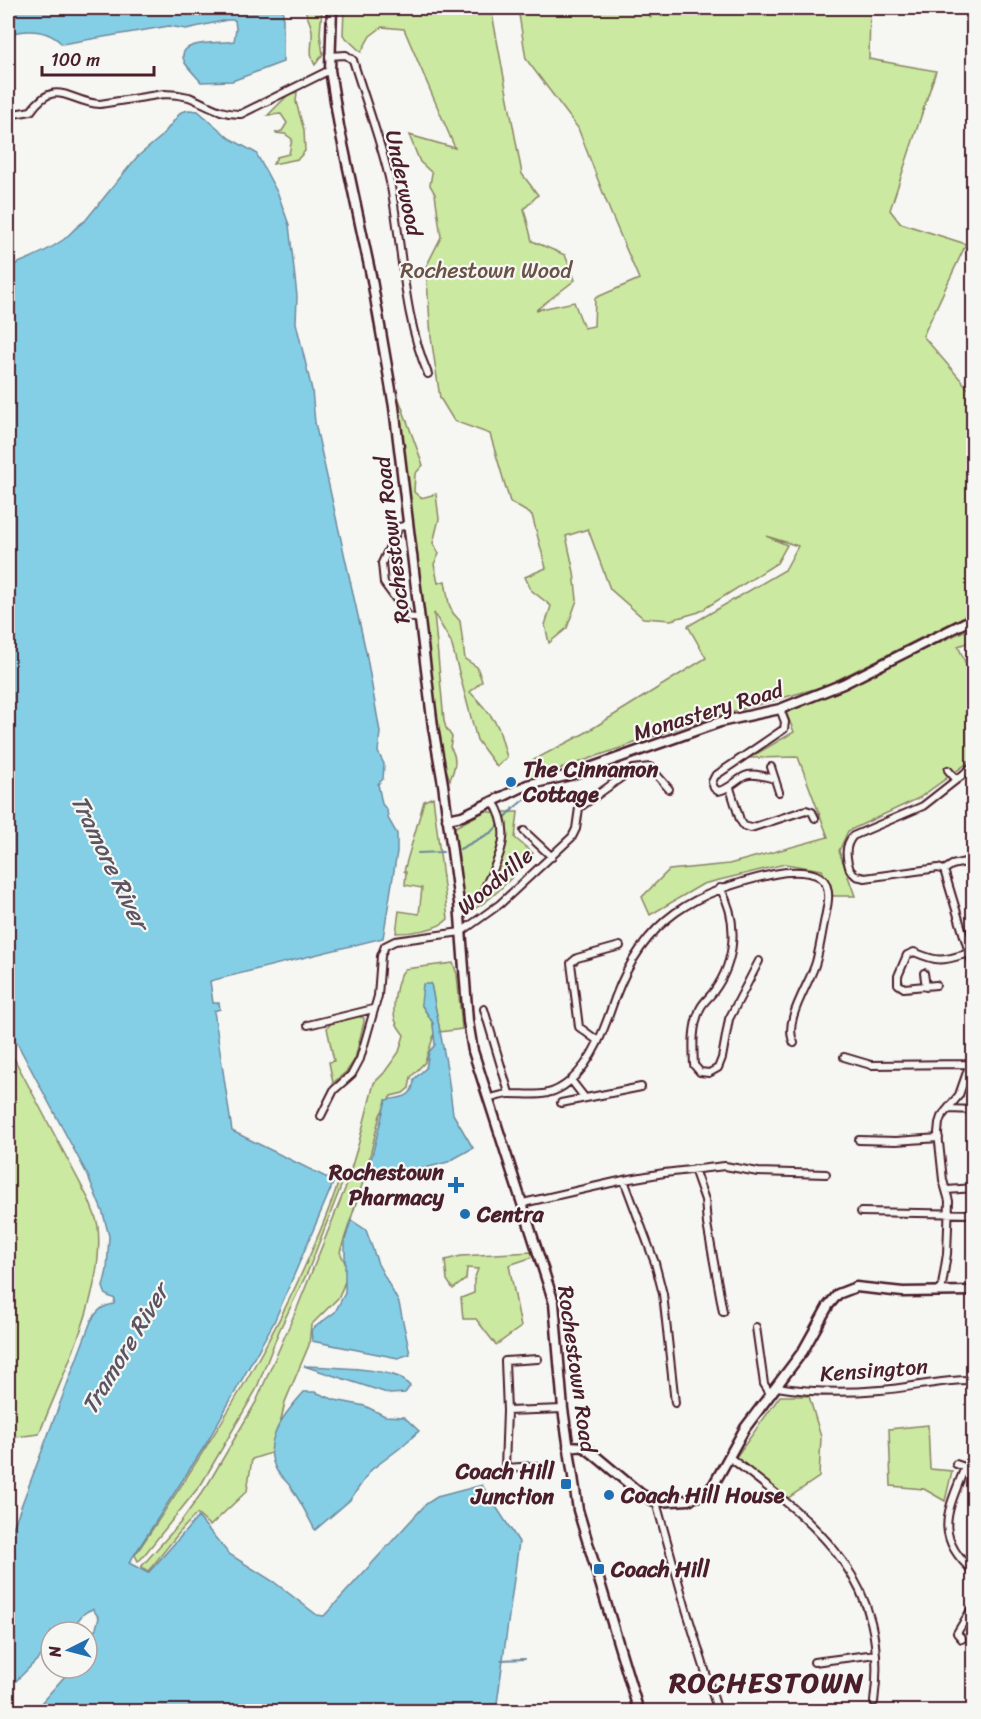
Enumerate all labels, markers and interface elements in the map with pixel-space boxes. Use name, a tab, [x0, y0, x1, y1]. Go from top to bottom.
scale bar	[42, 39, 154, 77]
text: 100 m	[51, 44, 100, 76]
street label: Underwood	[374, 127, 435, 241]
park label: Rochestown Wood	[400, 251, 573, 290]
street label: Rochestown Road	[362, 453, 422, 626]
street label: Monastery Road	[628, 669, 789, 752]
place label: The Cinnamon Cottage	[522, 750, 659, 814]
marker: The Cinnamon Cottage	[504, 775, 518, 789]
water label: Tramore River	[59, 787, 163, 940]
street label: Woodville	[448, 837, 542, 925]
place label: Rochestown Pharmacy	[328, 1153, 445, 1217]
marker: Rochestown Pharmacy	[449, 1178, 463, 1192]
place label: Centra	[476, 1195, 545, 1234]
marker: Centra	[458, 1207, 472, 1221]
water label: Tramore River	[69, 1272, 183, 1422]
street label: Rochestown Road	[546, 1283, 608, 1456]
street label: Kensington	[819, 1347, 929, 1393]
place label: Coach Hill Junction	[455, 1452, 556, 1516]
place label: Coach Hill House	[620, 1476, 785, 1515]
marker: Coach Hill Junction	[559, 1477, 573, 1491]
marker: Coach Hill House	[602, 1488, 616, 1502]
place label: Coach Hill	[610, 1550, 711, 1589]
marker: Coach Hill	[592, 1562, 606, 1576]
north arrow	[39, 1620, 99, 1680]
text: N	[39, 1644, 70, 1660]
district label: ROCHESTOWN	[668, 1658, 865, 1707]

